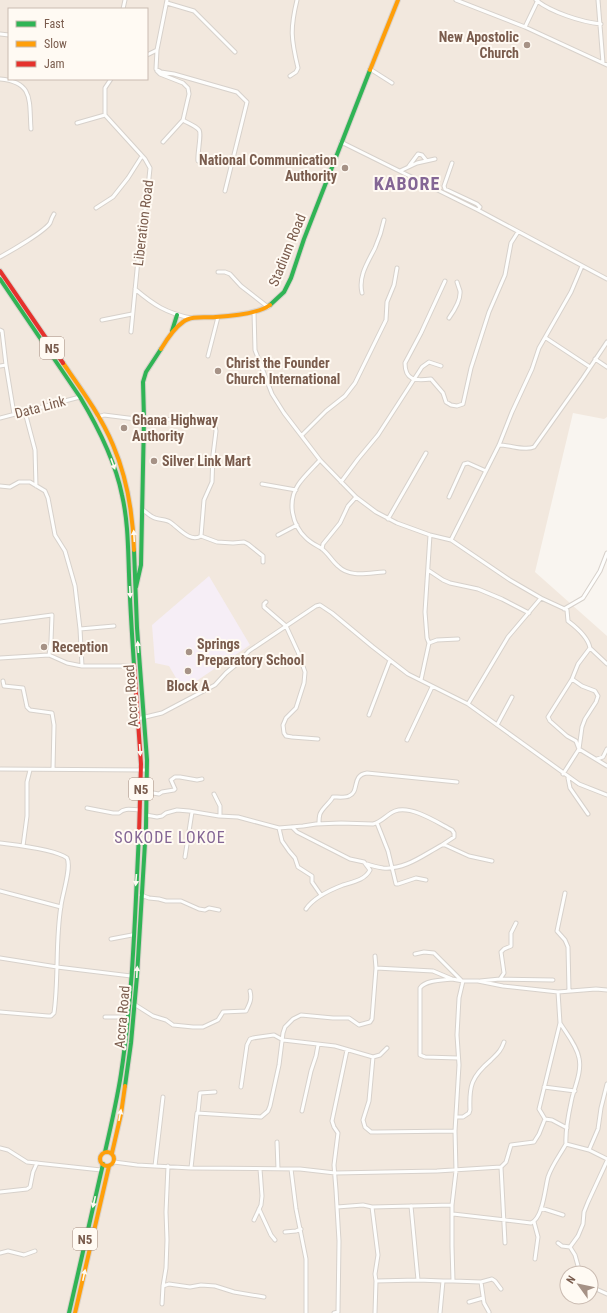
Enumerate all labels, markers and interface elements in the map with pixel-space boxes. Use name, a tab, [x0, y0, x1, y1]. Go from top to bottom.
legend	[8, 8, 148, 80]
text: Fast	[44, 17, 65, 31]
place label: New Apostolic Church	[439, 29, 520, 61]
text: Slow	[44, 37, 67, 51]
marker: New Apostolic Church	[522, 40, 532, 50]
text: Jam	[44, 57, 65, 71]
place label: National Communication Authority	[199, 152, 338, 184]
marker: National Communication Authority	[340, 163, 350, 173]
district label: KABORE	[374, 173, 440, 194]
street label: Liberation Road	[130, 179, 156, 267]
street label: Stadium Road	[265, 211, 309, 289]
road number: N5	[40, 337, 64, 359]
place label: Christ the Founder Church International	[226, 355, 340, 387]
marker: Christ the Founder Church International	[213, 366, 223, 376]
street label: Data Link	[13, 392, 68, 421]
place label: Ghana Highway Authority	[132, 412, 219, 444]
marker: Ghana Highway Authority	[119, 423, 129, 433]
place label: Silver Link Mart	[162, 453, 251, 469]
marker: Silver Link Mart	[149, 456, 159, 466]
one-way arrow	[110, 458, 116, 470]
one-way arrow	[130, 530, 137, 542]
one-way arrow	[127, 586, 133, 599]
place label: Springs Preparatory School	[197, 636, 304, 668]
place label: Reception	[52, 639, 108, 655]
one-way arrow	[135, 641, 142, 653]
marker: Reception	[39, 642, 49, 652]
marker: Springs Preparatory School	[184, 647, 194, 657]
street label: Accra Road	[121, 664, 141, 728]
marker: Block A	[183, 666, 193, 676]
place label: Block A	[166, 678, 210, 694]
one-way arrow	[136, 744, 143, 756]
road number: N5	[129, 778, 153, 800]
district label: SOKODE LOKOE	[114, 828, 226, 847]
one-way arrow	[133, 874, 140, 886]
one-way arrow	[134, 965, 140, 978]
street label: Accra Road	[111, 985, 133, 1049]
one-way arrow	[118, 1109, 124, 1122]
one-way arrow	[90, 1196, 96, 1209]
road number: N5	[73, 1228, 97, 1250]
north arrow	[559, 1265, 599, 1305]
one-way arrow	[81, 1269, 87, 1281]
text: N	[564, 1273, 578, 1286]

